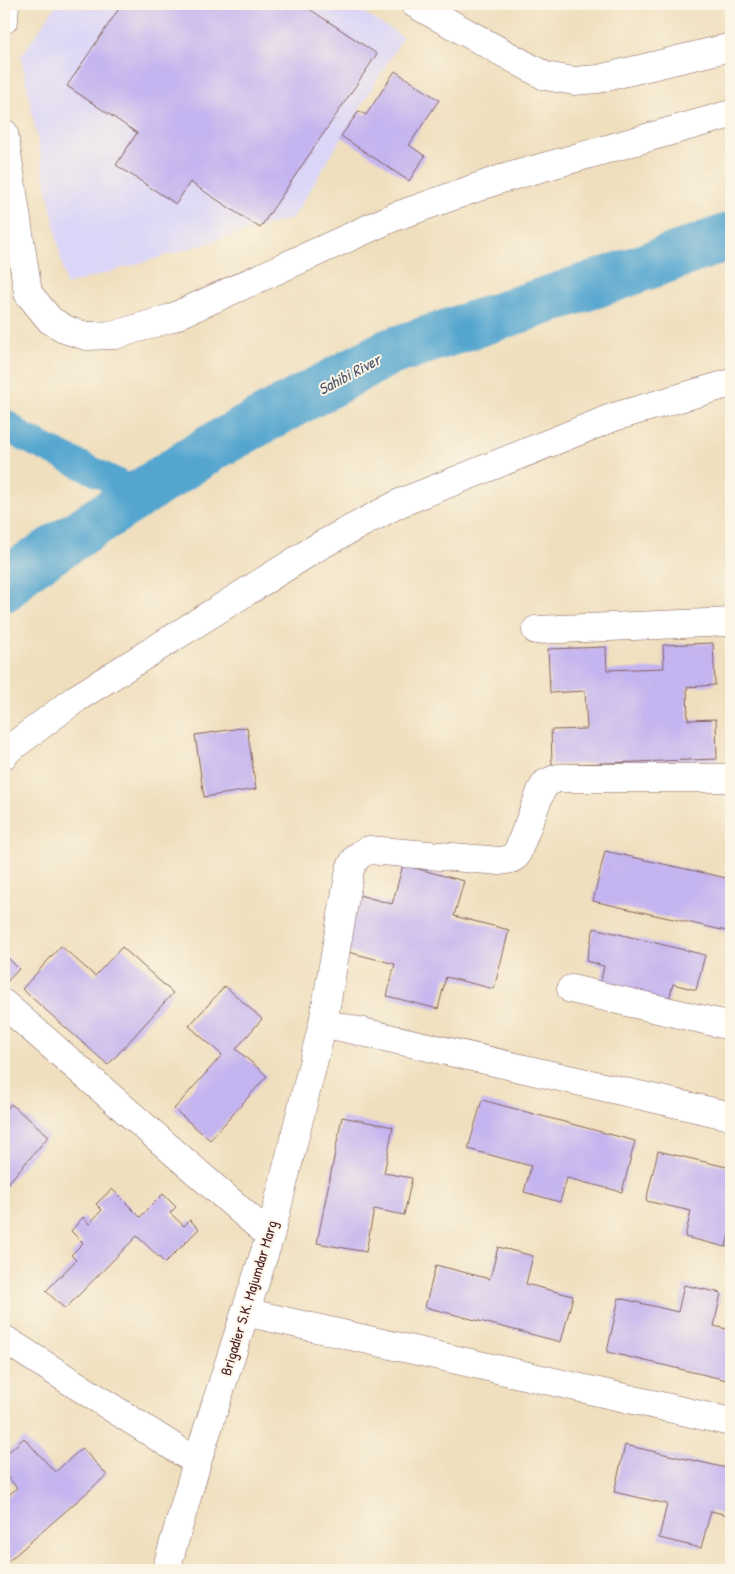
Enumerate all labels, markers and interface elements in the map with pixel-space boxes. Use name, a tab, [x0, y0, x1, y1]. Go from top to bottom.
water label: Sahibi River	[314, 348, 386, 400]
street label: Brigadier S.K. Majumdar Marg	[215, 1217, 282, 1378]

